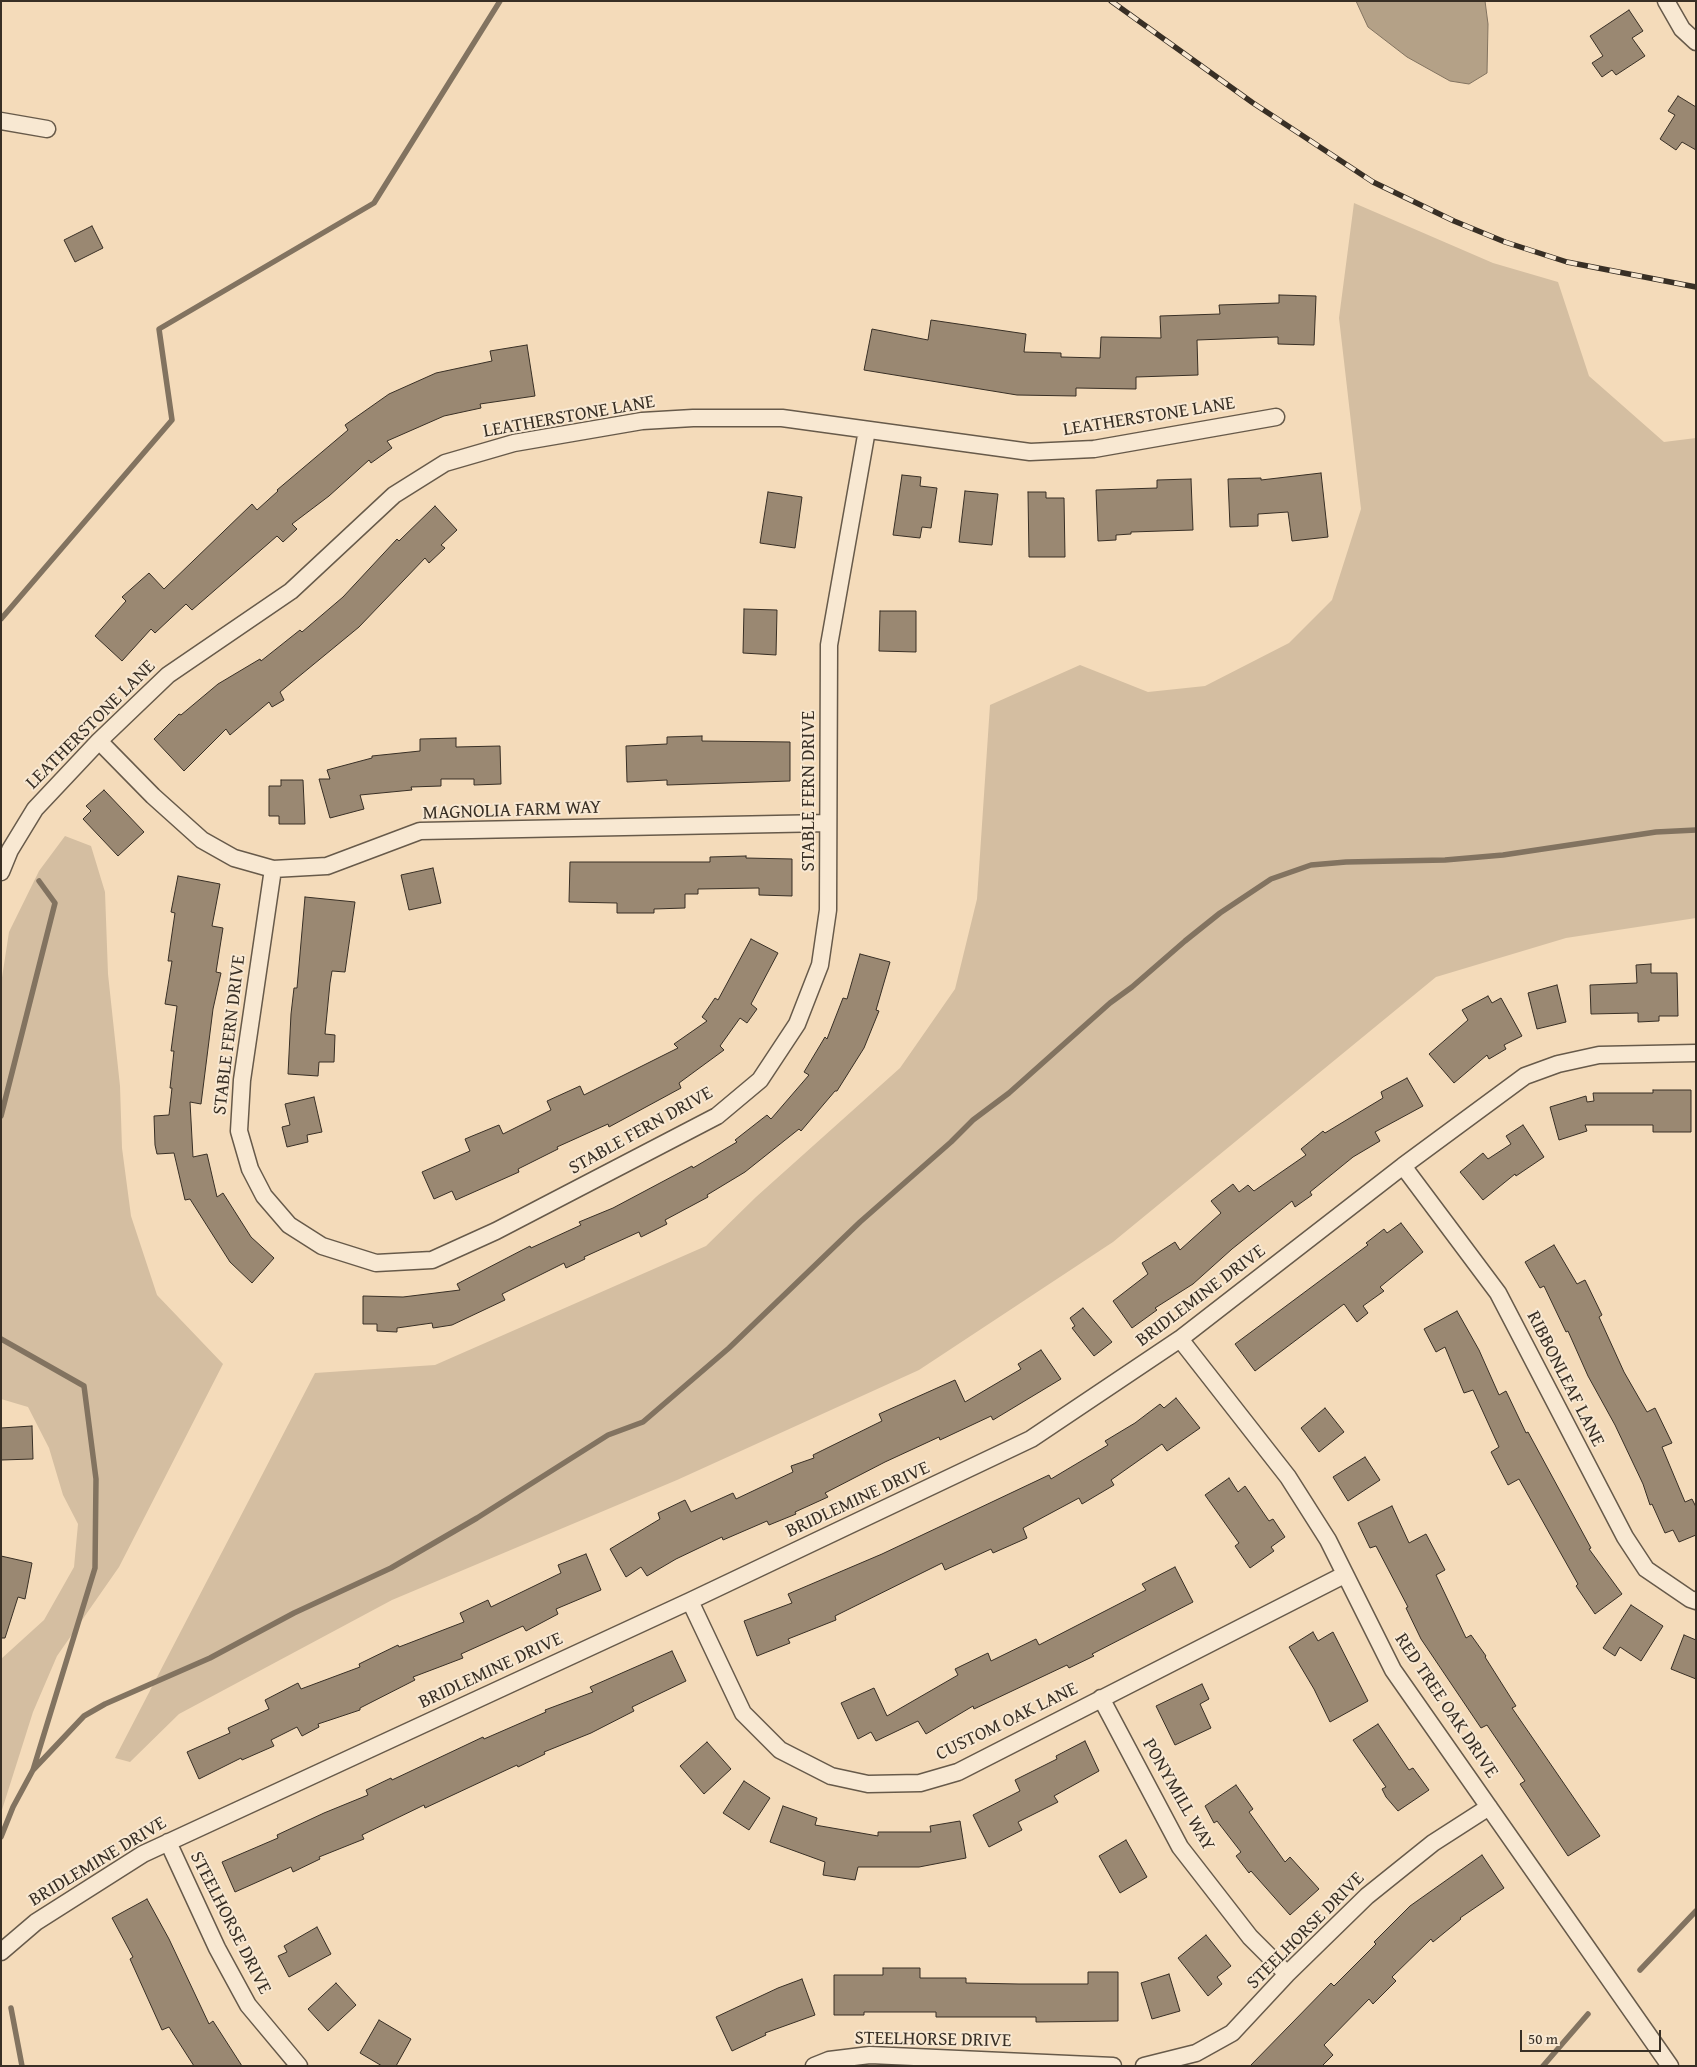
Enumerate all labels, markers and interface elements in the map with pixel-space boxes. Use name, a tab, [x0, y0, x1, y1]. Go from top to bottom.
street label: LEATHERSTONE LANE	[481, 391, 657, 443]
street label: LEATHERSTONE LANE	[1061, 392, 1237, 442]
street label: LEATHERSTONE LANE	[22, 656, 160, 794]
street label: STABLE FERN DRIVE	[798, 711, 820, 871]
street label: MAGNOLIA FARM WAY	[422, 796, 602, 826]
street label: STABLE FERN DRIVE	[209, 954, 251, 1116]
street label: STABLE FERN DRIVE	[565, 1082, 717, 1180]
street label: BRIDLEMINE DRIVE	[1132, 1240, 1270, 1352]
street label: RIBBONLEAF LANE	[1521, 1307, 1609, 1451]
street label: BRIDLEMINE DRIVE	[782, 1457, 934, 1543]
street label: BRIDLEMINE DRIVE	[415, 1628, 567, 1714]
street label: RED TREE OAK DRIVE	[1389, 1629, 1503, 1783]
street label: CUSTOM OAK LANE	[932, 1678, 1082, 1766]
street label: PONYMILL WAY	[1137, 1735, 1219, 1855]
street label: BRIDLEMINE DRIVE	[25, 1812, 171, 1912]
street label: STEELHORSE DRIVE	[184, 1848, 276, 1998]
street label: STEELHORSE DRIVE	[1242, 1867, 1370, 1995]
scale bar	[1522, 2020, 1663, 2052]
street label: STEELHORSE DRIVE	[854, 2027, 1012, 2053]
text: 50 m	[1528, 2028, 1558, 2049]

